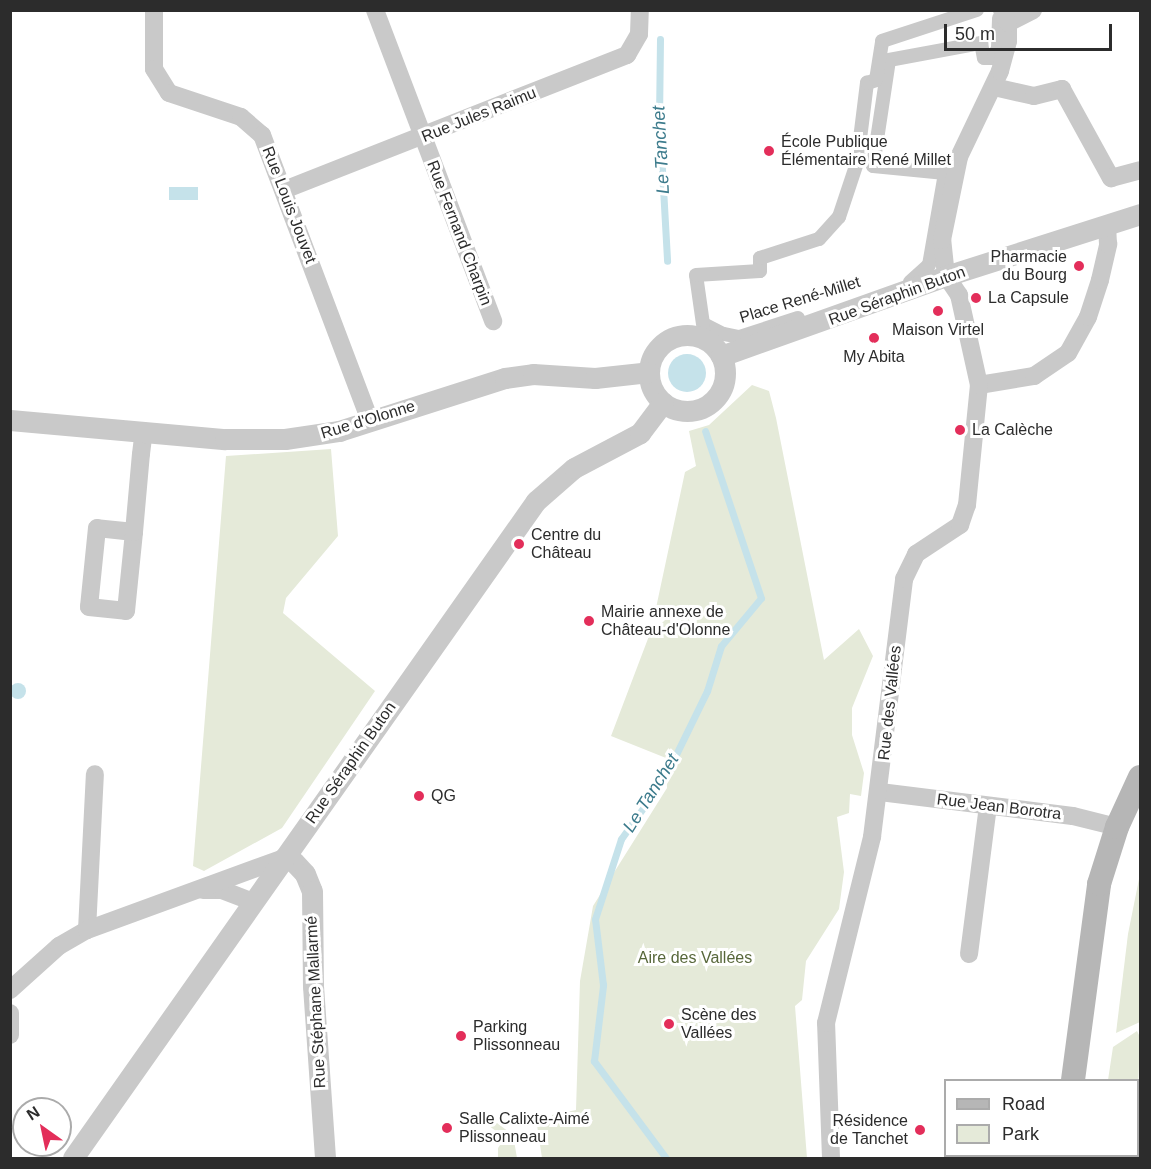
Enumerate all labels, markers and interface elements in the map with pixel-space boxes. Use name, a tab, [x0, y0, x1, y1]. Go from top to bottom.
scale bar	[947, 12, 1115, 50]
text: 50 m	[955, 24, 995, 44]
street label: Rue Jules Raimu	[419, 83, 539, 147]
water label: Le Tanchet	[648, 105, 674, 195]
place label: École Publique Élémentaire René Millet	[781, 132, 951, 170]
street label: Rue Louis Jouvet	[258, 144, 320, 266]
marker: École Publique Élémentaire René Millet	[762, 144, 776, 158]
street label: Rue Fernand Charpin	[422, 158, 496, 308]
place label: Pharmacie du Bourg	[991, 247, 1067, 285]
marker: Pharmacie du Bourg	[1072, 259, 1086, 273]
street label: Rue Séraphin Buton	[826, 262, 968, 330]
street label: Place René-Millet	[737, 272, 863, 328]
place label: La Capsule	[988, 288, 1069, 308]
marker: La Capsule	[969, 291, 983, 305]
marker: Maison Virtel	[931, 304, 945, 318]
place label: Maison Virtel	[892, 320, 984, 340]
marker: My Abita	[867, 331, 881, 345]
place label: My Abita	[843, 347, 905, 367]
street label: Rue d'Olonne	[319, 397, 417, 443]
place label: La Calèche	[972, 420, 1053, 440]
marker: La Calèche	[953, 423, 967, 437]
place label: Centre du Château	[531, 525, 601, 563]
marker: Centre du Château	[512, 537, 526, 551]
place label: Mairie annexe de Château-d'Olonne	[601, 602, 730, 640]
marker: Mairie annexe de Château-d'Olonne	[582, 614, 596, 628]
street label: Rue des Vallées	[874, 645, 906, 761]
street label: Rue Séraphin Buton	[302, 698, 400, 828]
water label: Le Tanchet	[618, 750, 684, 836]
place label: QG	[431, 786, 456, 806]
marker: QG	[412, 789, 426, 803]
street label: Rue Jean Borotra	[936, 790, 1062, 824]
street label: Rue Stéphane Mallarmé	[302, 915, 330, 1089]
park label: Aire des Vallées	[638, 948, 752, 968]
place label: Scène des Vallées	[681, 1005, 757, 1043]
place label: Parking Plissonneau	[473, 1017, 560, 1055]
marker: Scène des Vallées	[662, 1017, 676, 1031]
marker: Parking Plissonneau	[454, 1029, 468, 1043]
legend	[944, 1079, 1139, 1157]
text: Road	[1002, 1094, 1045, 1114]
north arrow	[12, 1097, 72, 1157]
text: N	[24, 1103, 42, 1123]
place label: Salle Calixte-Aimé Plissonneau	[459, 1109, 590, 1147]
place label: Résidence de Tanchet	[830, 1111, 908, 1149]
marker: Salle Calixte-Aimé Plissonneau	[440, 1121, 454, 1135]
marker: Résidence de Tanchet	[913, 1123, 927, 1137]
text: Park	[1002, 1124, 1039, 1144]

